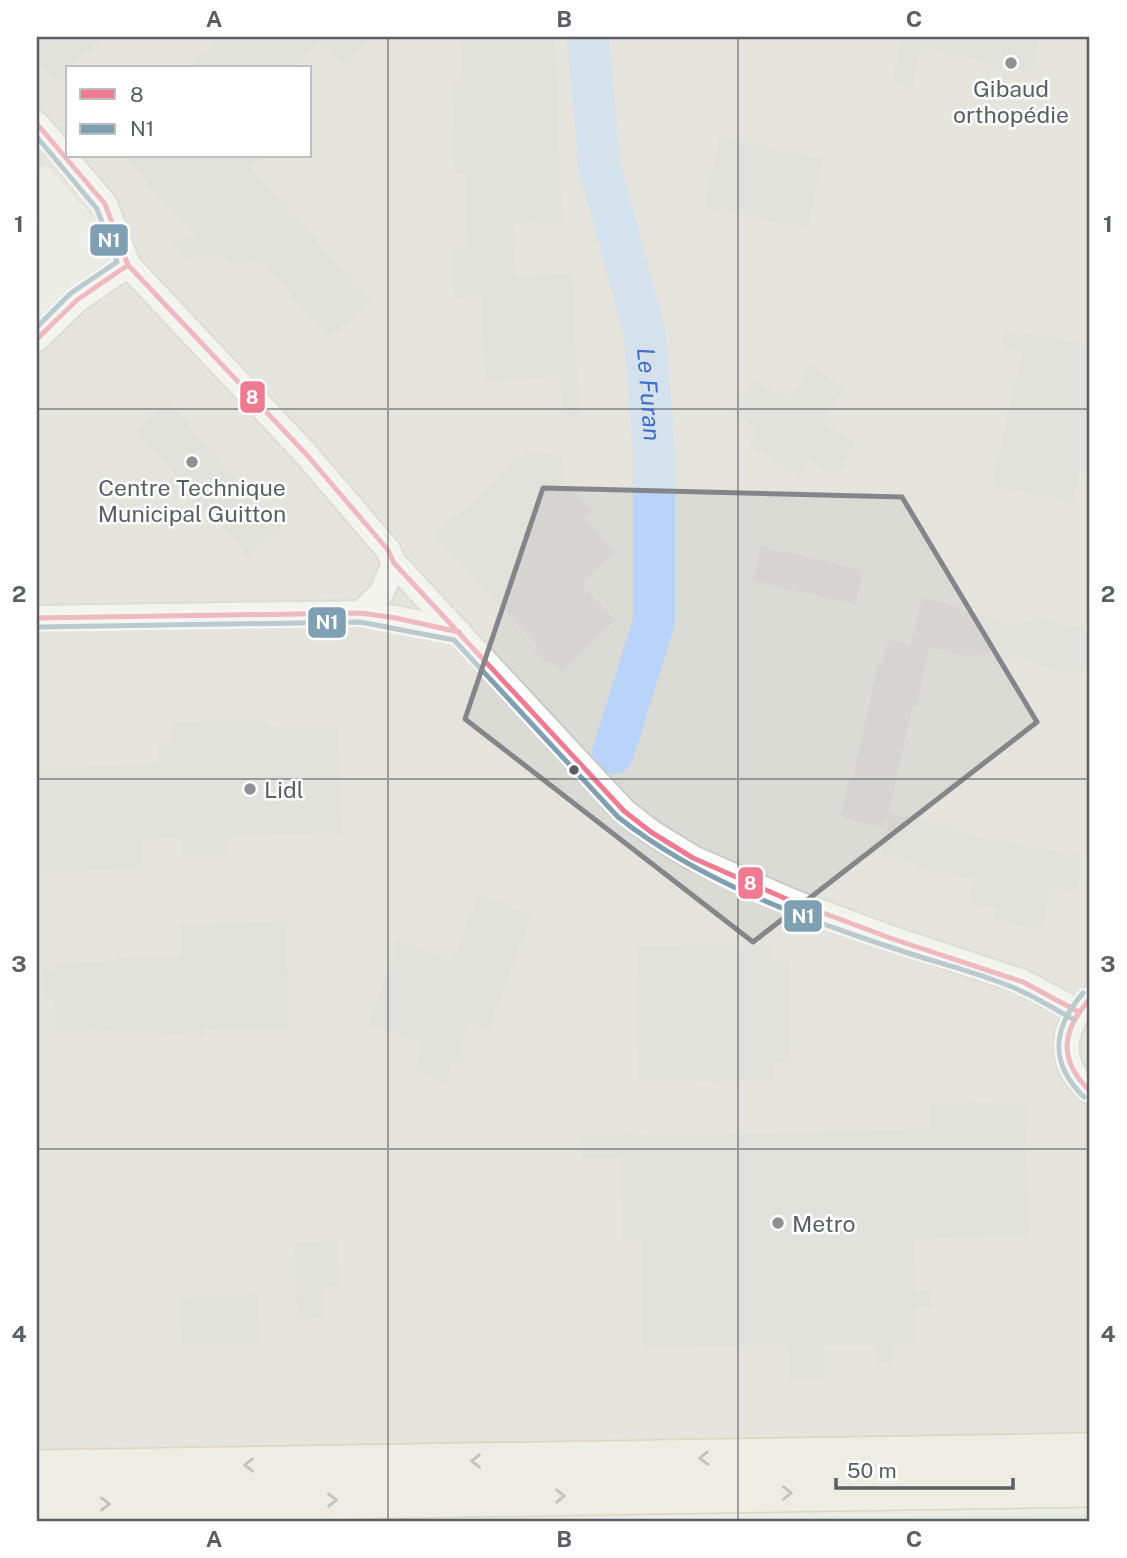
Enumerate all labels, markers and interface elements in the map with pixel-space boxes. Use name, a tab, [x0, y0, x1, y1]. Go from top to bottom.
text: A	[206, 5, 223, 32]
text: B	[556, 5, 572, 32]
text: C	[906, 5, 922, 32]
marker: Gibaud orthopédie	[1003, 55, 1019, 71]
legend	[66, 66, 312, 158]
place label: Gibaud orthopédie	[953, 75, 1069, 128]
text: 8	[130, 82, 144, 107]
text: N1	[130, 116, 154, 141]
text: 1	[14, 210, 24, 237]
text: 1	[1103, 210, 1113, 237]
line badge: N1	[89, 223, 129, 257]
text: N1	[98, 229, 121, 251]
water label: Le Furan	[632, 346, 667, 442]
line badge: 8	[239, 380, 266, 414]
text: 8	[246, 386, 258, 408]
marker: Centre Technique Municipal Guitton	[184, 454, 200, 470]
place label: Centre Technique Municipal Guitton	[98, 474, 286, 527]
text: 2	[12, 580, 26, 607]
text: 2	[1101, 580, 1115, 607]
line badge: N1	[307, 606, 347, 639]
text: N1	[316, 611, 339, 633]
unlabelled marker	[567, 763, 581, 777]
place label: Lidl	[264, 776, 304, 803]
marker: Lidl	[242, 781, 258, 797]
line badge: 8	[737, 866, 764, 900]
text: 8	[744, 872, 756, 894]
line badge: N1	[783, 899, 823, 933]
text: N1	[792, 905, 815, 927]
text: 3	[11, 950, 27, 977]
text: 3	[1100, 950, 1116, 977]
place label: Metro	[792, 1210, 855, 1237]
marker: Metro	[770, 1215, 786, 1231]
text: 4	[11, 1320, 27, 1347]
text: 4	[1100, 1320, 1116, 1347]
scale bar	[836, 1446, 1013, 1490]
one-way arrow	[698, 1450, 708, 1466]
one-way arrow	[470, 1454, 481, 1469]
one-way arrow	[243, 1457, 253, 1473]
text: 50 m	[847, 1458, 897, 1483]
one-way arrow	[783, 1485, 793, 1501]
one-way arrow	[555, 1489, 566, 1504]
one-way arrow	[328, 1492, 338, 1508]
one-way arrow	[100, 1496, 111, 1512]
text: A	[206, 1525, 223, 1552]
text: B	[556, 1525, 572, 1552]
text: C	[906, 1525, 922, 1552]

